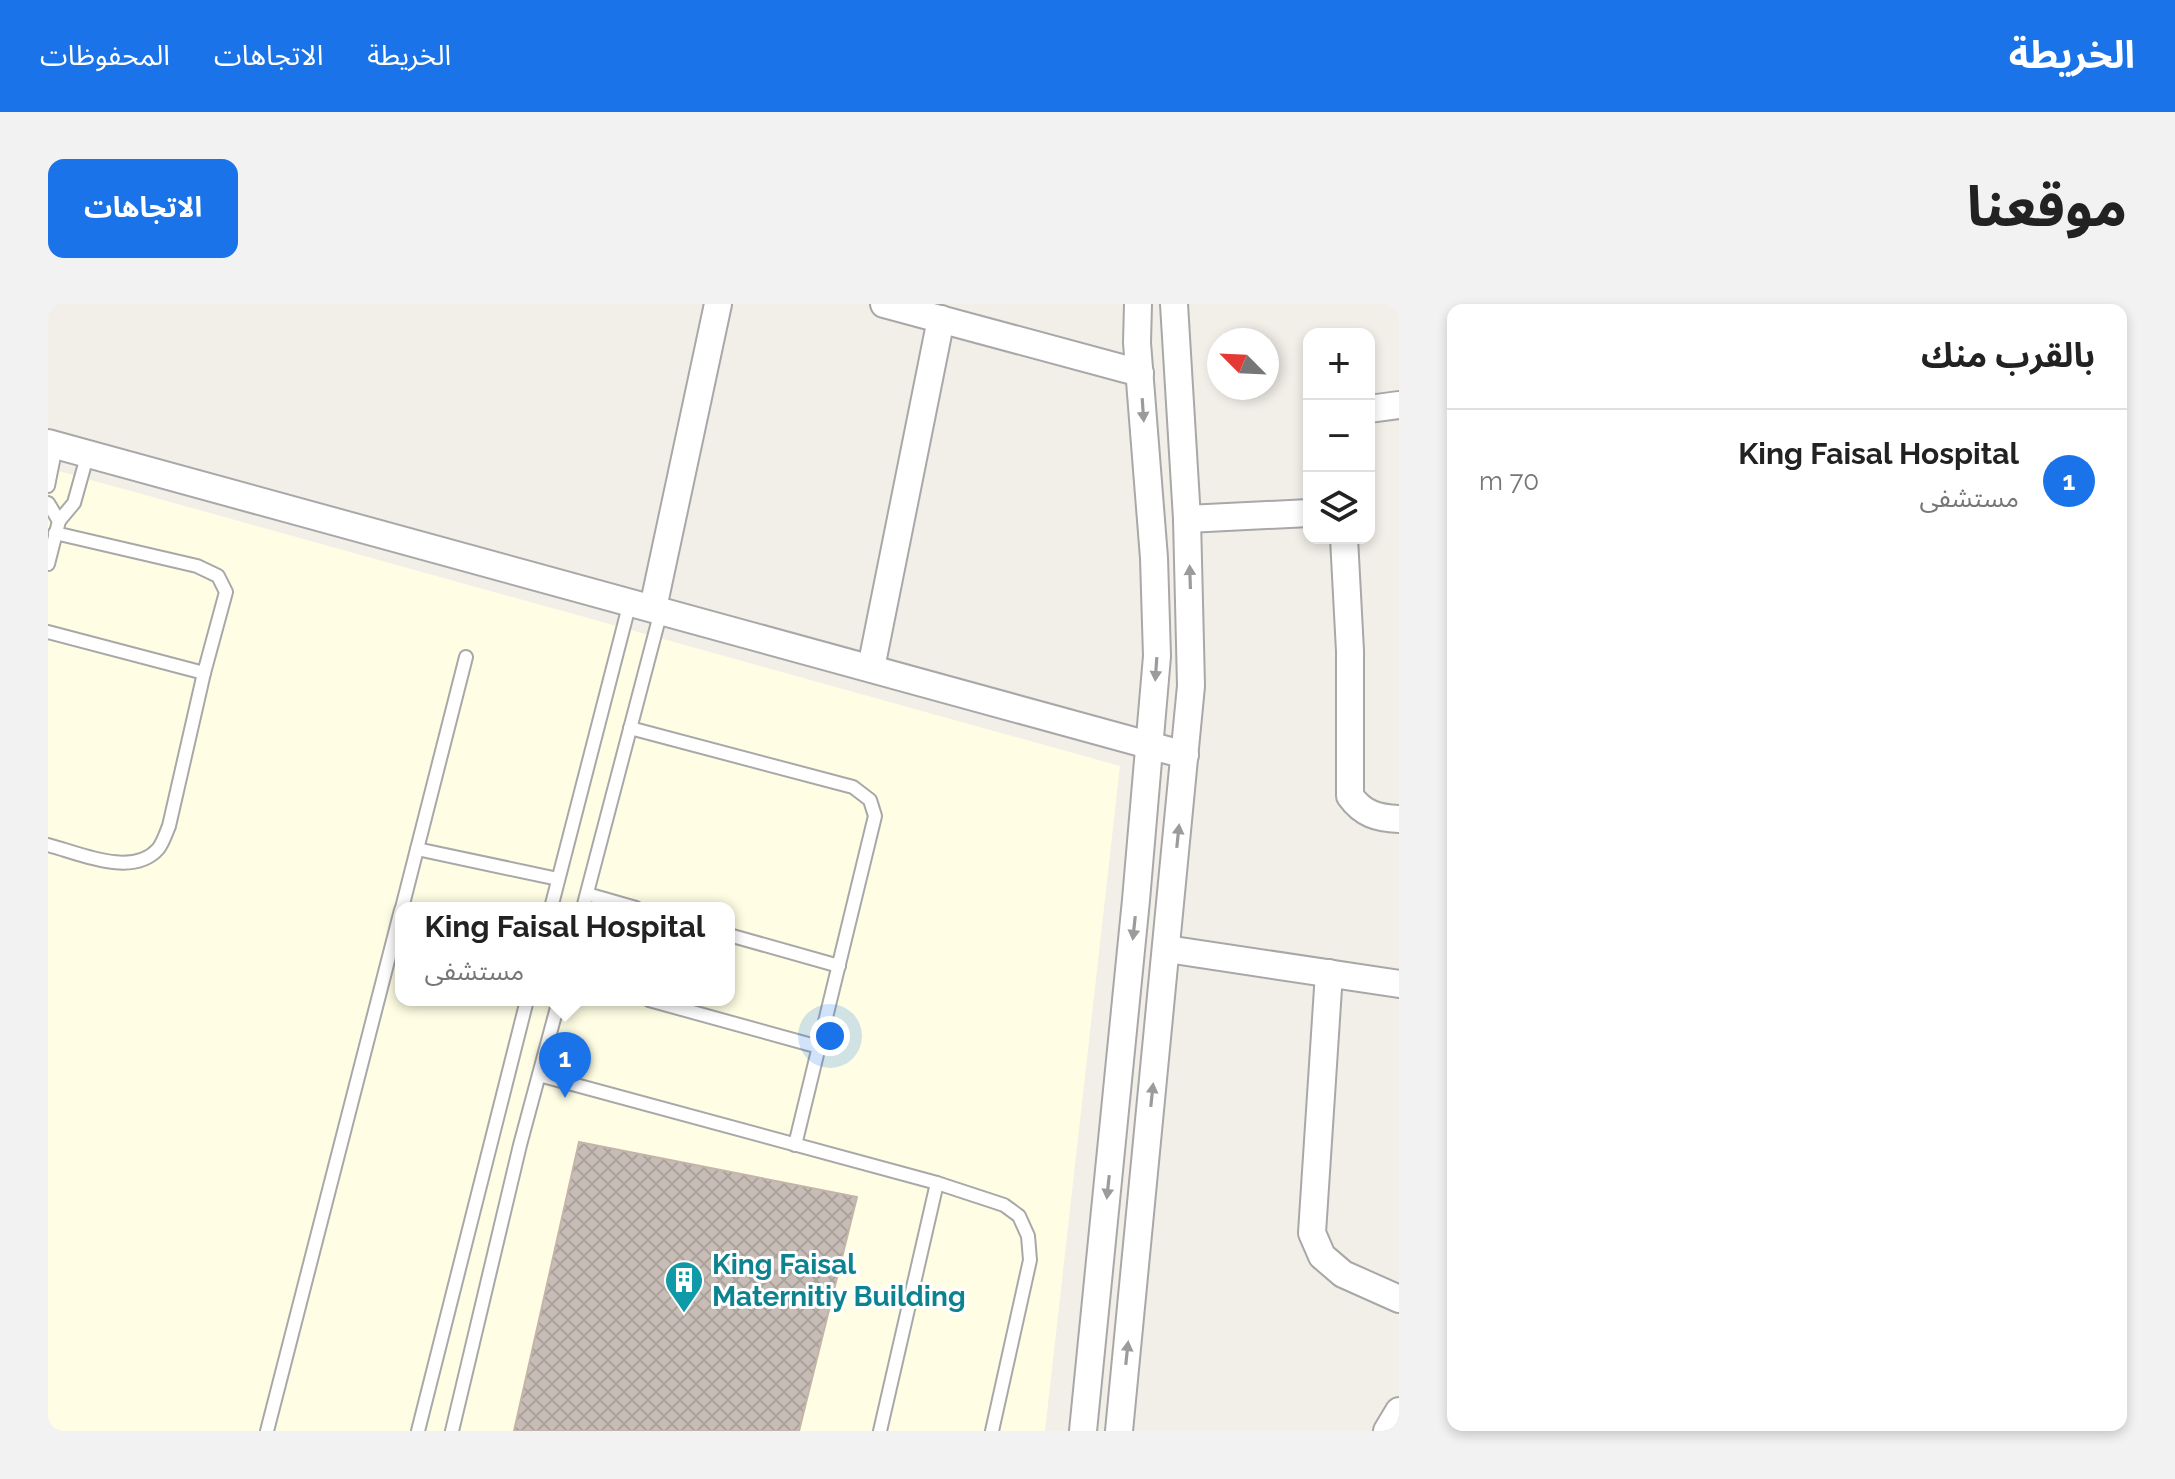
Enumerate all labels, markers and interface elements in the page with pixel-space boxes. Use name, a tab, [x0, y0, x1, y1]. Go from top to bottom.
text: الخريطة	[2009, 32, 2135, 77]
text: المحفوظات	[40, 39, 170, 72]
text: الاتجاهات	[214, 39, 323, 72]
text: الخريطة	[367, 39, 451, 72]
button: الاتجاهات	[48, 159, 238, 258]
text: موقعنا	[1967, 173, 2127, 239]
north arrow	[1207, 328, 1279, 400]
map controls	[1303, 328, 1375, 544]
button: +	[1303, 328, 1375, 400]
text: بالقرب منك	[1921, 335, 2095, 375]
one-way arrow	[1136, 398, 1149, 423]
button: −	[1303, 400, 1375, 472]
text: King Faisal Hospital	[1738, 436, 2019, 471]
text: 70 m	[1479, 466, 1539, 496]
text: 1	[2063, 466, 2075, 496]
button: layers	[1303, 472, 1375, 544]
text: مستشفى	[1919, 483, 2019, 513]
one-way arrow	[1183, 564, 1196, 589]
one-way arrow	[1149, 657, 1162, 682]
one-way arrow	[1172, 823, 1185, 848]
popup	[395, 902, 735, 1006]
text: King Faisal Hospital	[425, 909, 705, 944]
one-way arrow	[1127, 916, 1140, 941]
text: مستشفى	[425, 956, 524, 986]
your location	[810, 1016, 850, 1056]
pin: 1	[539, 1032, 591, 1098]
one-way arrow	[1146, 1082, 1159, 1107]
one-way arrow	[1101, 1175, 1114, 1200]
place label: King Faisal Maternitiy Building	[712, 1248, 966, 1313]
building icon: King Faisal Maternitiy Building	[663, 1259, 705, 1314]
one-way arrow	[1120, 1340, 1133, 1365]

